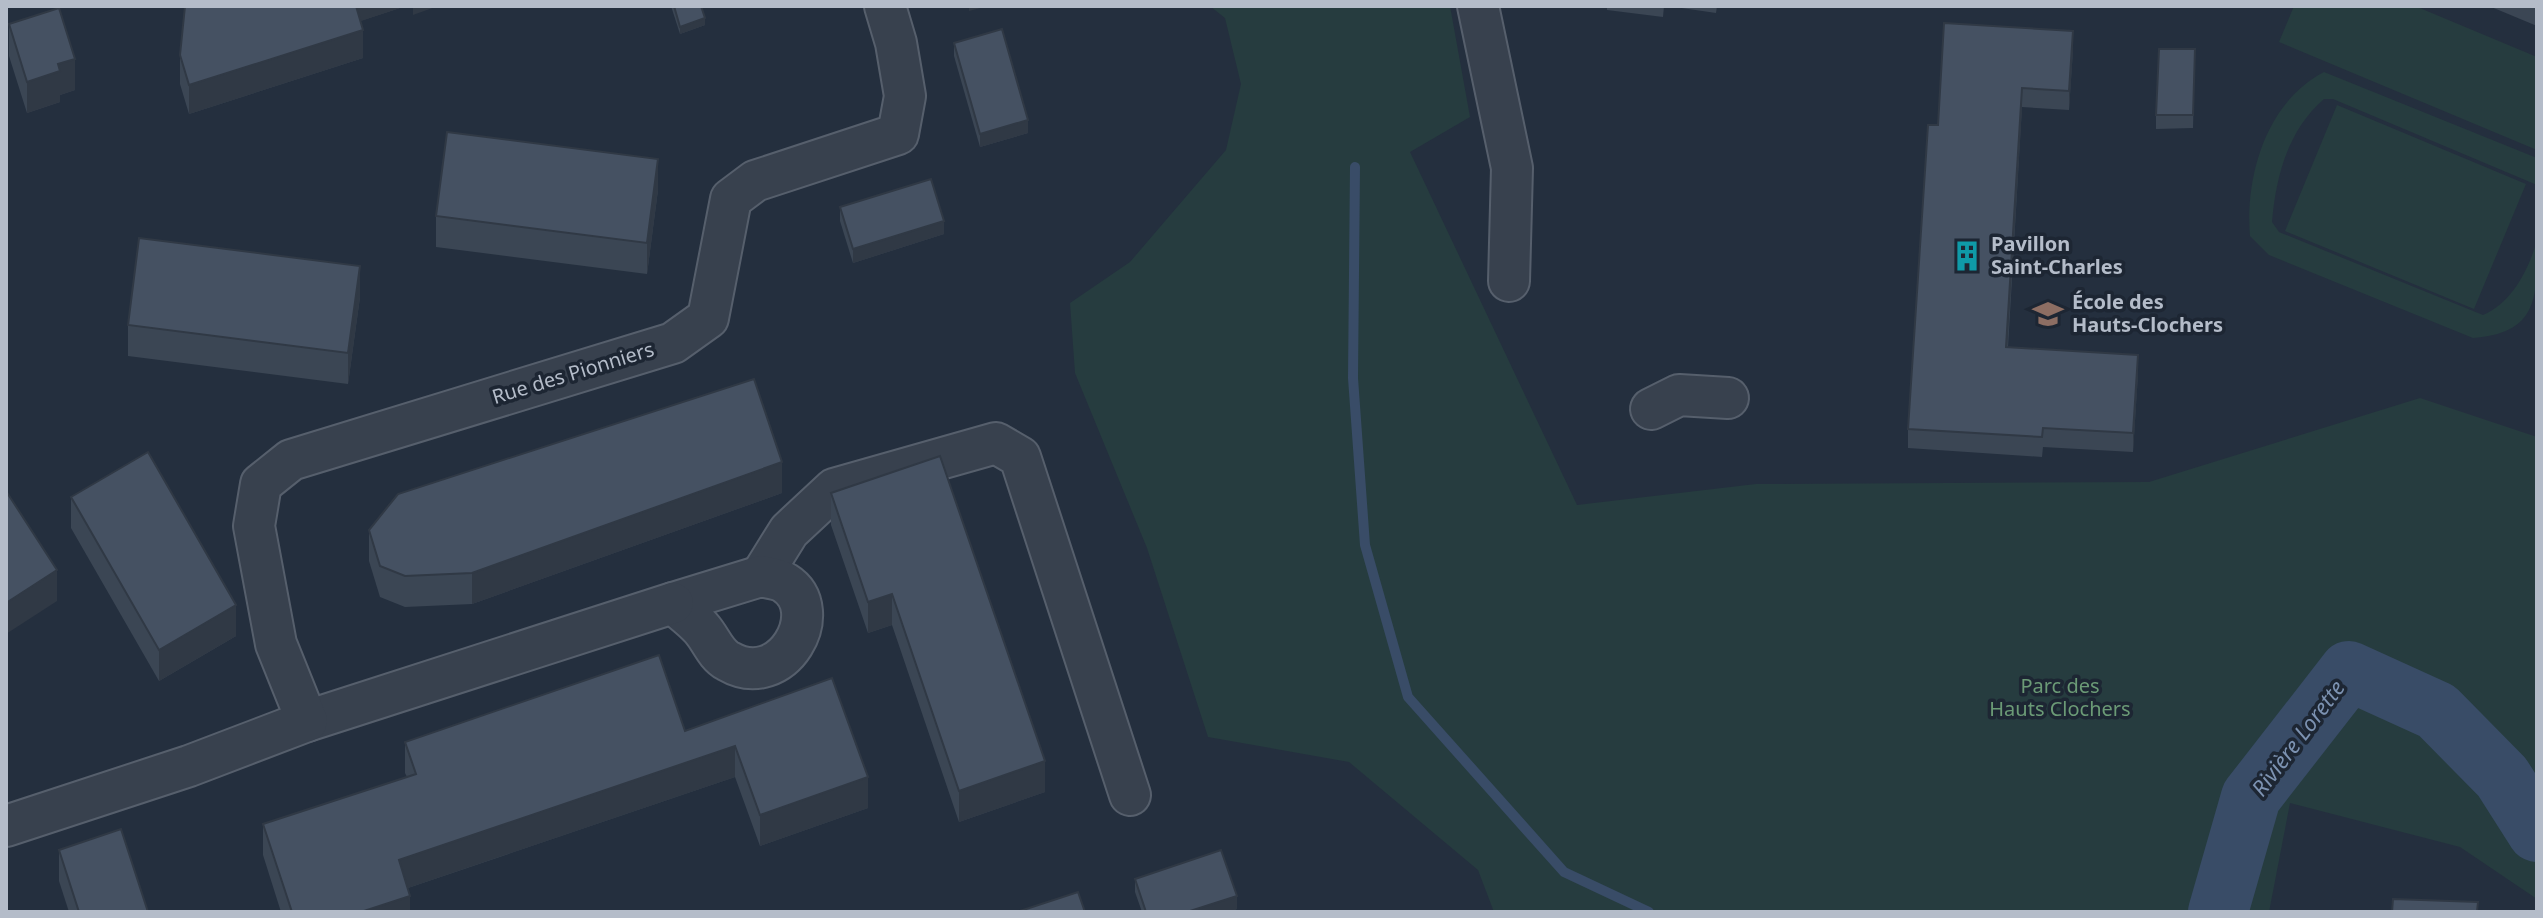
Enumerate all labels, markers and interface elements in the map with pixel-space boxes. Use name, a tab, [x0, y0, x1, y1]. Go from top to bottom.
place label: Pavillon Saint-Charles	[1991, 230, 2123, 280]
building icon: Pavillon Saint-Charles	[1950, 239, 1984, 273]
place label: École des Hauts-Clochers	[2072, 288, 2223, 338]
school or university icon: École des Hauts-Clochers	[2031, 297, 2065, 331]
street label: Rue des Pionniers	[489, 335, 657, 410]
park label: Parc des Hauts Clochers	[1989, 672, 2131, 722]
water label: Rivière Lorette	[2244, 673, 2351, 802]

